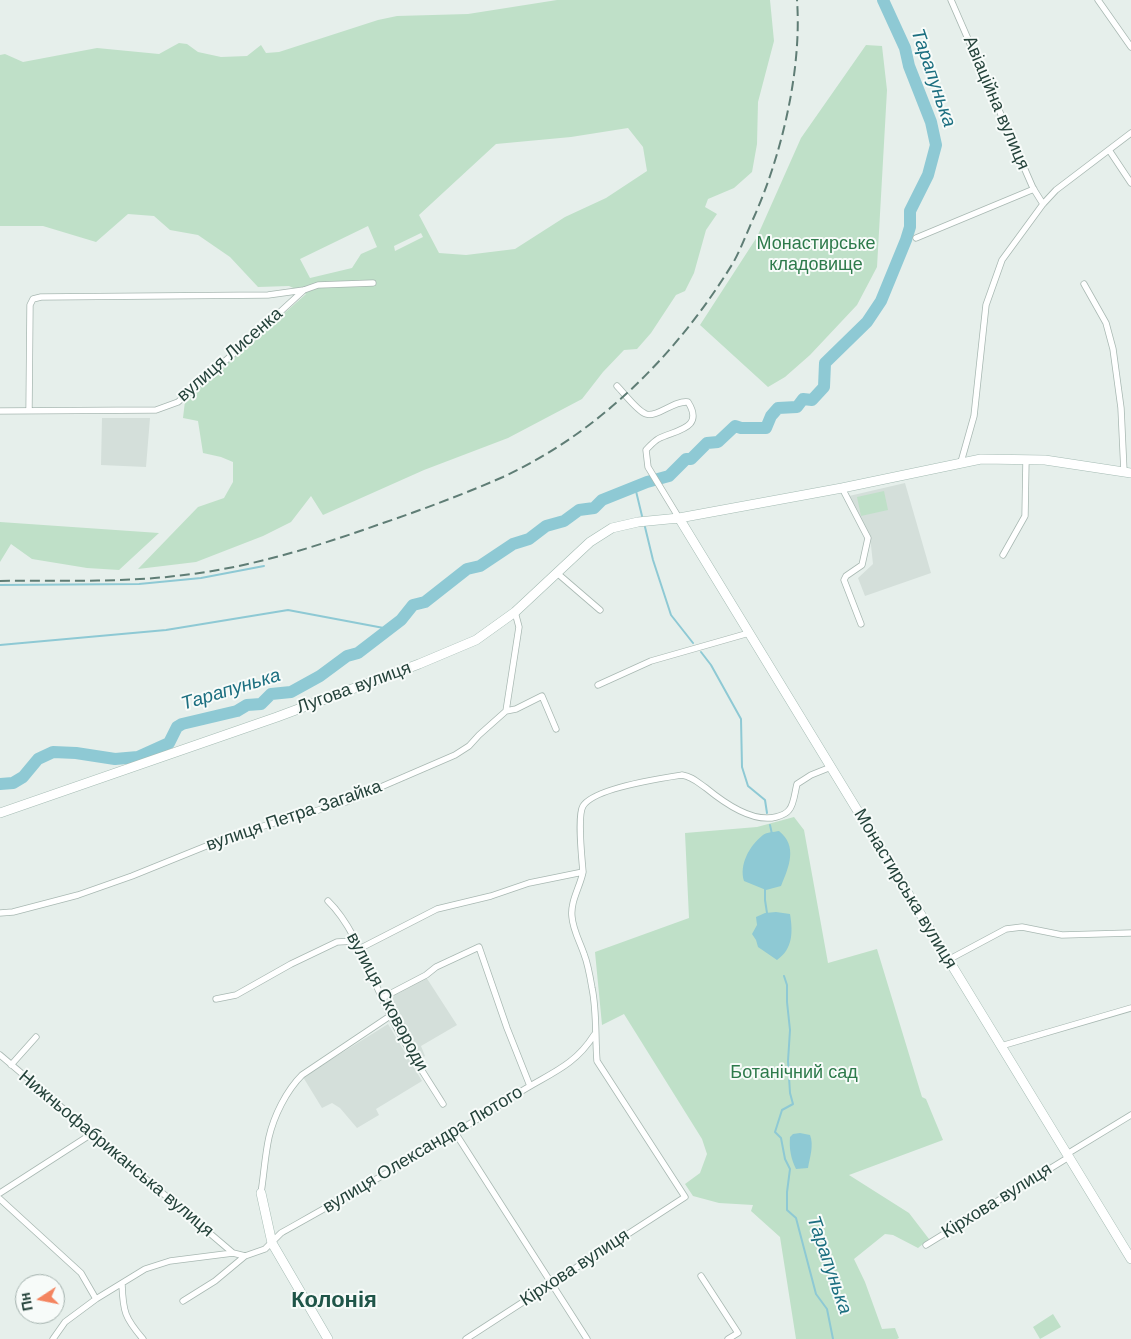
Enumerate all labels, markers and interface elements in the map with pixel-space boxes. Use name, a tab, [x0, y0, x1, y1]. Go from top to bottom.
water label: Тарапунька	[906, 26, 960, 130]
street label: Авіаційна вулиця	[958, 33, 1034, 173]
park label: Монастирське кладовище	[757, 233, 875, 276]
street label: вулиця Лисенка	[173, 303, 287, 407]
street label: Лугова вулиця	[294, 657, 414, 719]
water label: Тарапунька	[179, 664, 283, 716]
street label: вулиця Петра Загайка	[203, 776, 385, 856]
street label: Монастирська вулиця	[849, 805, 961, 973]
street label: вулиця Сковороди	[341, 929, 433, 1075]
park label: Ботанічний сад	[730, 1062, 858, 1084]
street label: Нижньофабриканська вулиця	[14, 1066, 218, 1242]
street label: вулиця Олександра Лютого	[319, 1082, 527, 1218]
street label: Кірхова вулиця	[938, 1158, 1056, 1244]
water label: Тарапунька	[802, 1213, 856, 1317]
street label: Кірхова вулиця	[516, 1225, 634, 1311]
north arrow	[15, 1274, 65, 1324]
district label: Колонія	[291, 1288, 377, 1314]
text: Пн	[17, 1291, 36, 1312]

